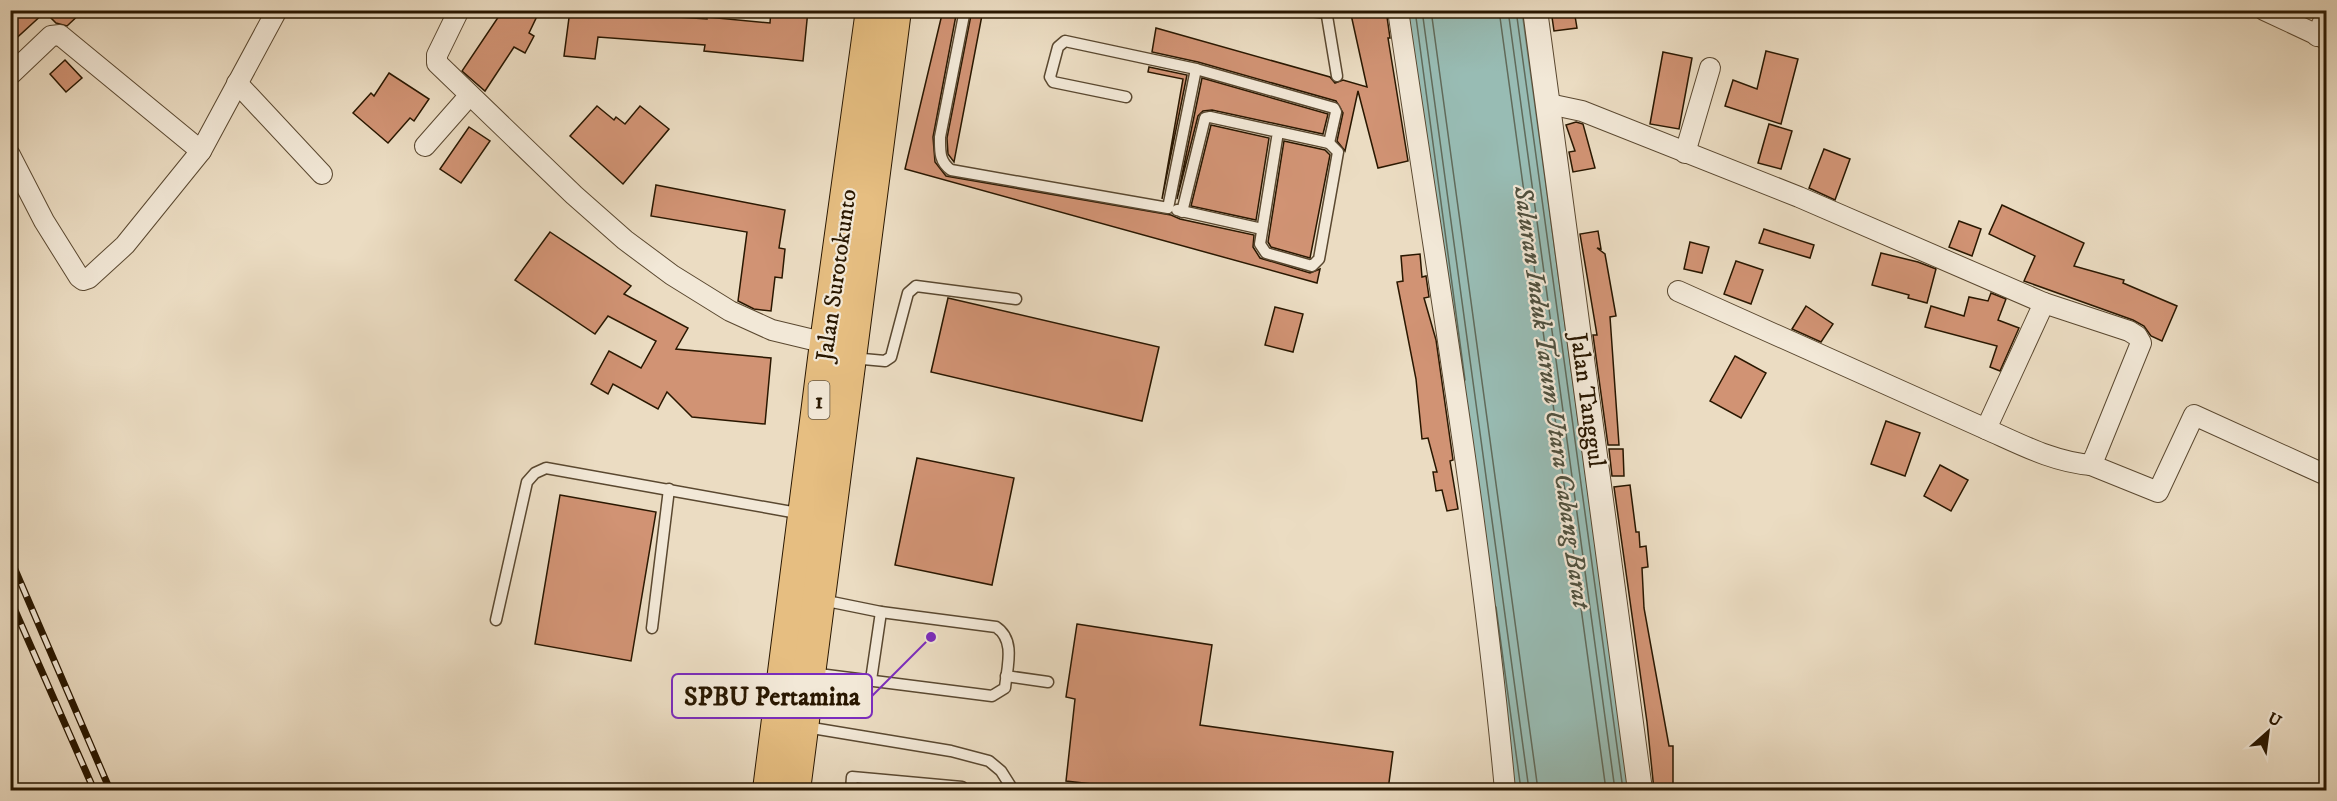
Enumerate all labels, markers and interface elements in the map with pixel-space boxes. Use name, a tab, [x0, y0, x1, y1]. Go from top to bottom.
water label: Saluran Induk Tarum Utara Cabang Barat	[1505, 183, 1598, 613]
street label: Jalan Surotokunto	[810, 187, 864, 365]
street label: Jalan Tanggul	[1562, 329, 1611, 470]
road number: 1	[808, 381, 830, 419]
callout: SPBU Pertamina	[672, 674, 872, 718]
text: SPBU Pertamina	[684, 681, 861, 714]
north arrow	[2238, 702, 2298, 762]
text: U	[2264, 708, 2285, 732]

